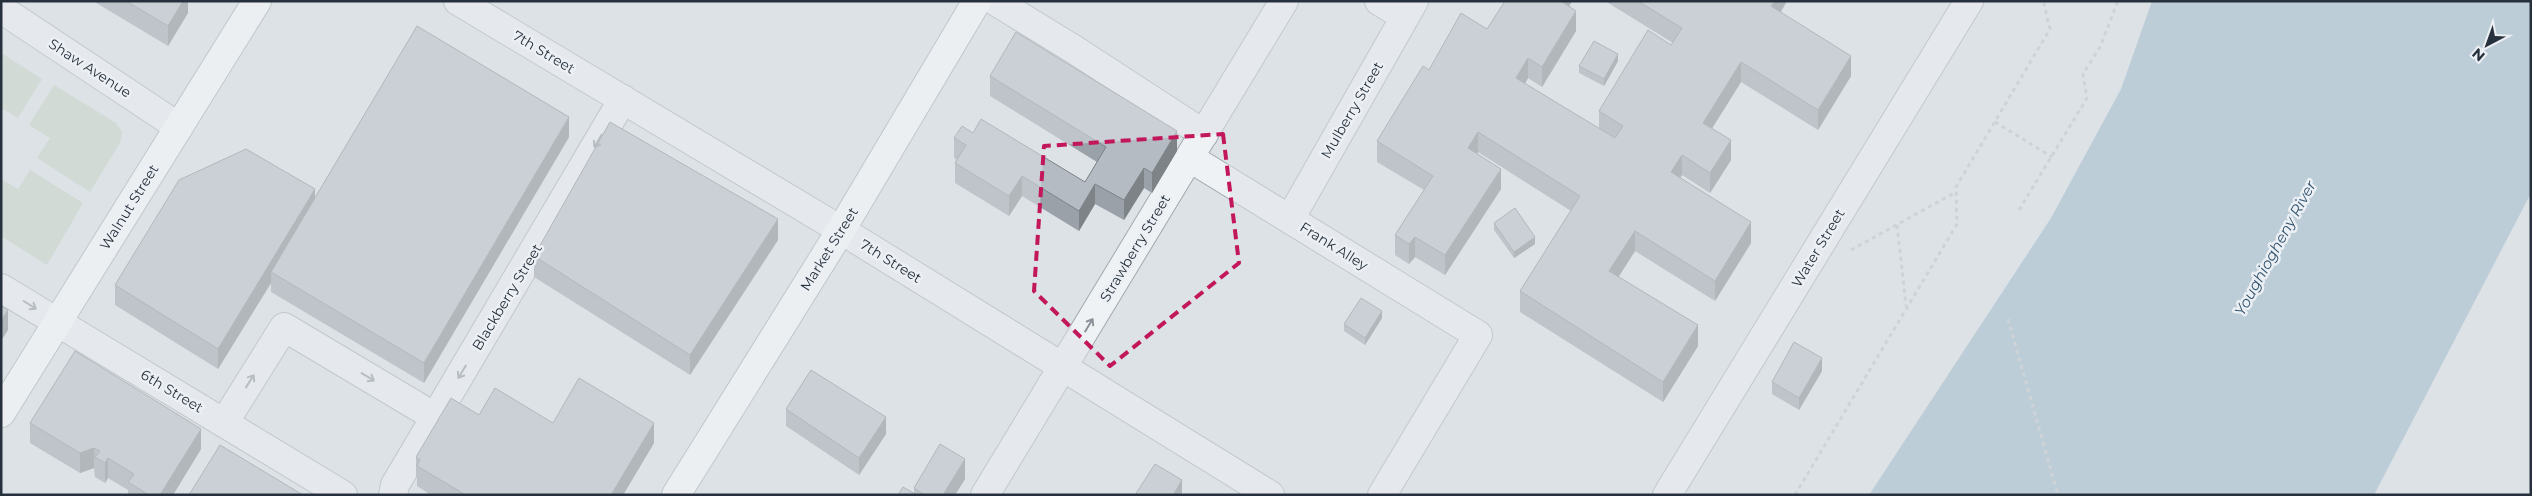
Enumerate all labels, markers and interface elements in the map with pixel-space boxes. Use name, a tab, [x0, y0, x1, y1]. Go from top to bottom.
north arrow	[2462, 20, 2512, 70]
street label: 7th Street	[510, 26, 579, 78]
street label: Shaw Avenue	[45, 35, 135, 101]
text: N	[2468, 44, 2489, 65]
street label: Mulberry Street	[1317, 58, 1387, 162]
one-way arrow	[593, 134, 603, 148]
street label: Walnut Street	[96, 161, 163, 253]
water label: Youghiogheny River	[2230, 176, 2321, 319]
street label: Strawberry Street	[1096, 191, 1174, 305]
street label: Market Street	[796, 204, 862, 294]
street label: Water Street	[1787, 205, 1849, 291]
street label: Frank Alley	[1297, 218, 1372, 274]
street label: 7th Street	[857, 235, 925, 287]
street label: Blackberry Street	[468, 240, 546, 354]
one-way arrow	[22, 301, 36, 311]
one-way arrow	[1084, 318, 1094, 332]
one-way arrow	[457, 364, 467, 378]
street label: 6th Street	[138, 365, 207, 417]
one-way arrow	[360, 372, 374, 382]
one-way arrow	[245, 375, 255, 389]

